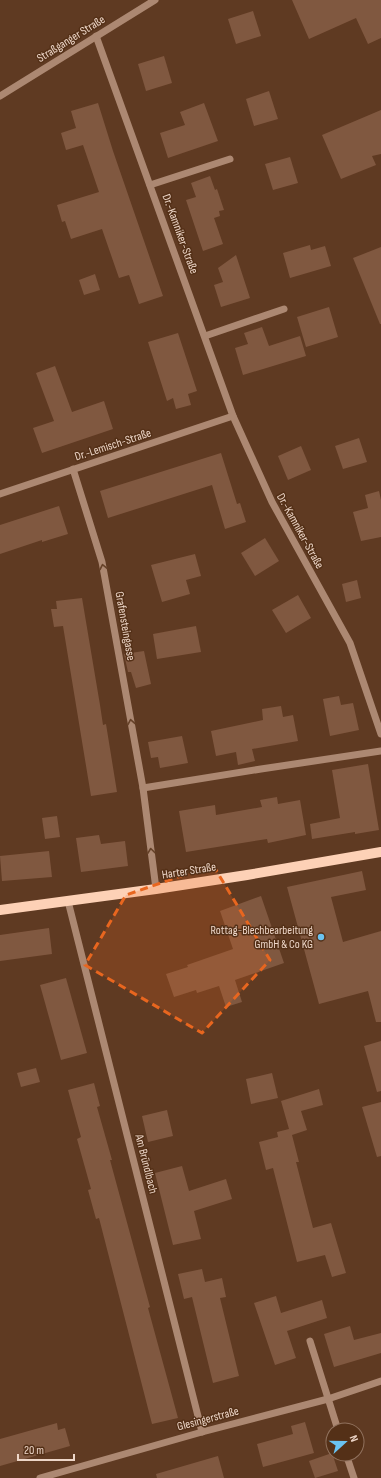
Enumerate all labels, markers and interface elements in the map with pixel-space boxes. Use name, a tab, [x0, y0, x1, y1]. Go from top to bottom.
street label: Straßganger Straße	[34, 12, 108, 66]
street label: Dr.-Kamniker-Straße	[159, 192, 201, 276]
street label: Dr.-Lemisch-Straße	[73, 426, 153, 464]
street label: Dr.-Kamniker-Straße	[273, 491, 327, 571]
one-way arrow	[99, 564, 107, 570]
street label: Grafensteingasse	[112, 590, 138, 662]
one-way arrow	[128, 719, 136, 726]
one-way arrow	[147, 848, 156, 854]
street label: Harter Straße	[161, 859, 217, 883]
place label: Rottag-Blechbearbeitung GmbH & Co KG	[210, 923, 313, 952]
marker: Rottag-Blechbearbeitung GmbH & Co KG	[316, 932, 326, 942]
street label: Am Bründlbach	[131, 1132, 161, 1195]
street label: Glesingerstraße	[175, 1404, 241, 1434]
north arrow	[325, 1422, 365, 1462]
text: N	[347, 1434, 361, 1444]
scale bar	[18, 1436, 74, 1462]
text: 20 m	[24, 1443, 44, 1458]

